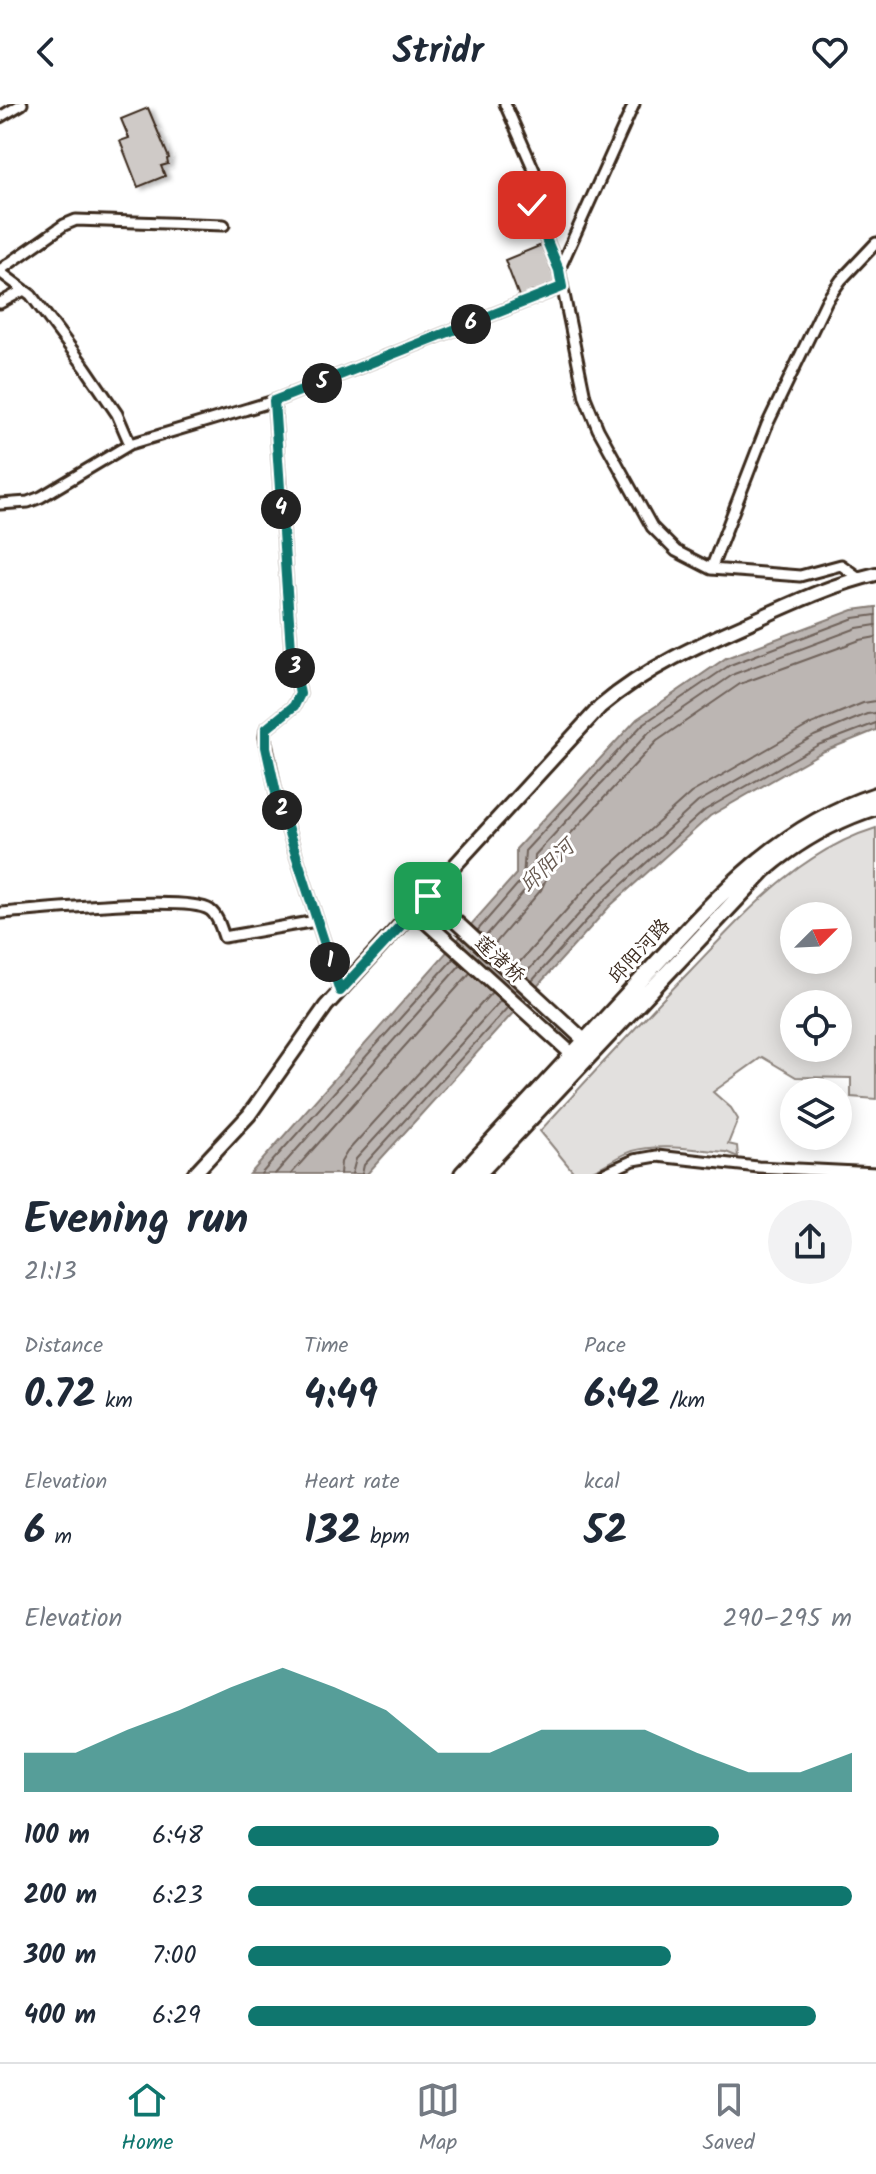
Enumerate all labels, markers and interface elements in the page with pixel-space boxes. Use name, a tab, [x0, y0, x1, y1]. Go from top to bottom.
text: Stridr	[393, 24, 483, 81]
icon: back	[24, 30, 68, 74]
icon: heart	[808, 30, 852, 74]
pin	[498, 171, 566, 239]
icon: check	[510, 183, 554, 227]
pin: 6	[451, 304, 491, 344]
text: 6	[465, 306, 477, 341]
pin: 5	[302, 363, 342, 403]
text: 5	[316, 365, 328, 400]
pin: 4	[261, 489, 301, 529]
text: 4	[275, 491, 287, 526]
pin: 3	[275, 648, 315, 688]
text: 3	[289, 650, 301, 685]
pin: 2	[262, 790, 302, 830]
text: 2	[276, 792, 288, 827]
water label: 邱阳河	[512, 829, 586, 903]
pin	[394, 862, 462, 930]
icon: arrive	[406, 874, 450, 918]
north arrow	[780, 902, 852, 974]
map controls	[780, 902, 852, 1150]
street label: 邱阳河路	[601, 911, 680, 992]
street label: 莲渚桥	[466, 928, 532, 992]
pin: 1	[310, 942, 350, 982]
text: 1	[327, 944, 333, 979]
button: locate	[780, 990, 852, 1062]
button: layers	[780, 1078, 852, 1150]
text: Evening run	[24, 1186, 248, 1256]
button: share	[768, 1200, 852, 1284]
text: 21:13	[24, 1251, 77, 1293]
text: Distance	[24, 1329, 103, 1364]
text: Time	[304, 1329, 348, 1364]
text: Pace	[584, 1329, 626, 1364]
text: 0.72	[24, 1364, 96, 1428]
text: 4:49	[304, 1364, 378, 1428]
text: 6:42	[584, 1364, 661, 1428]
text: km	[96, 1384, 133, 1419]
text: /km	[661, 1384, 705, 1419]
text: Elevation	[24, 1465, 107, 1500]
text: Heart rate	[304, 1465, 400, 1500]
text: kcal	[584, 1465, 620, 1500]
text: 6	[24, 1500, 46, 1564]
text: 132	[304, 1500, 361, 1564]
text: 52	[584, 1500, 628, 1564]
text: m	[46, 1520, 72, 1555]
text: bpm	[361, 1520, 410, 1555]
text: Elevation	[24, 1598, 122, 1640]
text: 290–295 m	[722, 1598, 852, 1640]
text: 100 m	[24, 1815, 90, 1857]
text: 6:48	[152, 1815, 203, 1857]
text: 200 m	[24, 1875, 97, 1917]
text: 6:23	[152, 1875, 203, 1917]
text: 300 m	[24, 1935, 96, 1977]
text: 7:00	[152, 1935, 196, 1977]
text: 400 m	[24, 1995, 96, 2037]
text: 6:29	[152, 1995, 201, 2037]
tab: Home	[121, 2078, 173, 2161]
tab: Map	[416, 2078, 460, 2161]
tab: Saved	[703, 2078, 755, 2161]

